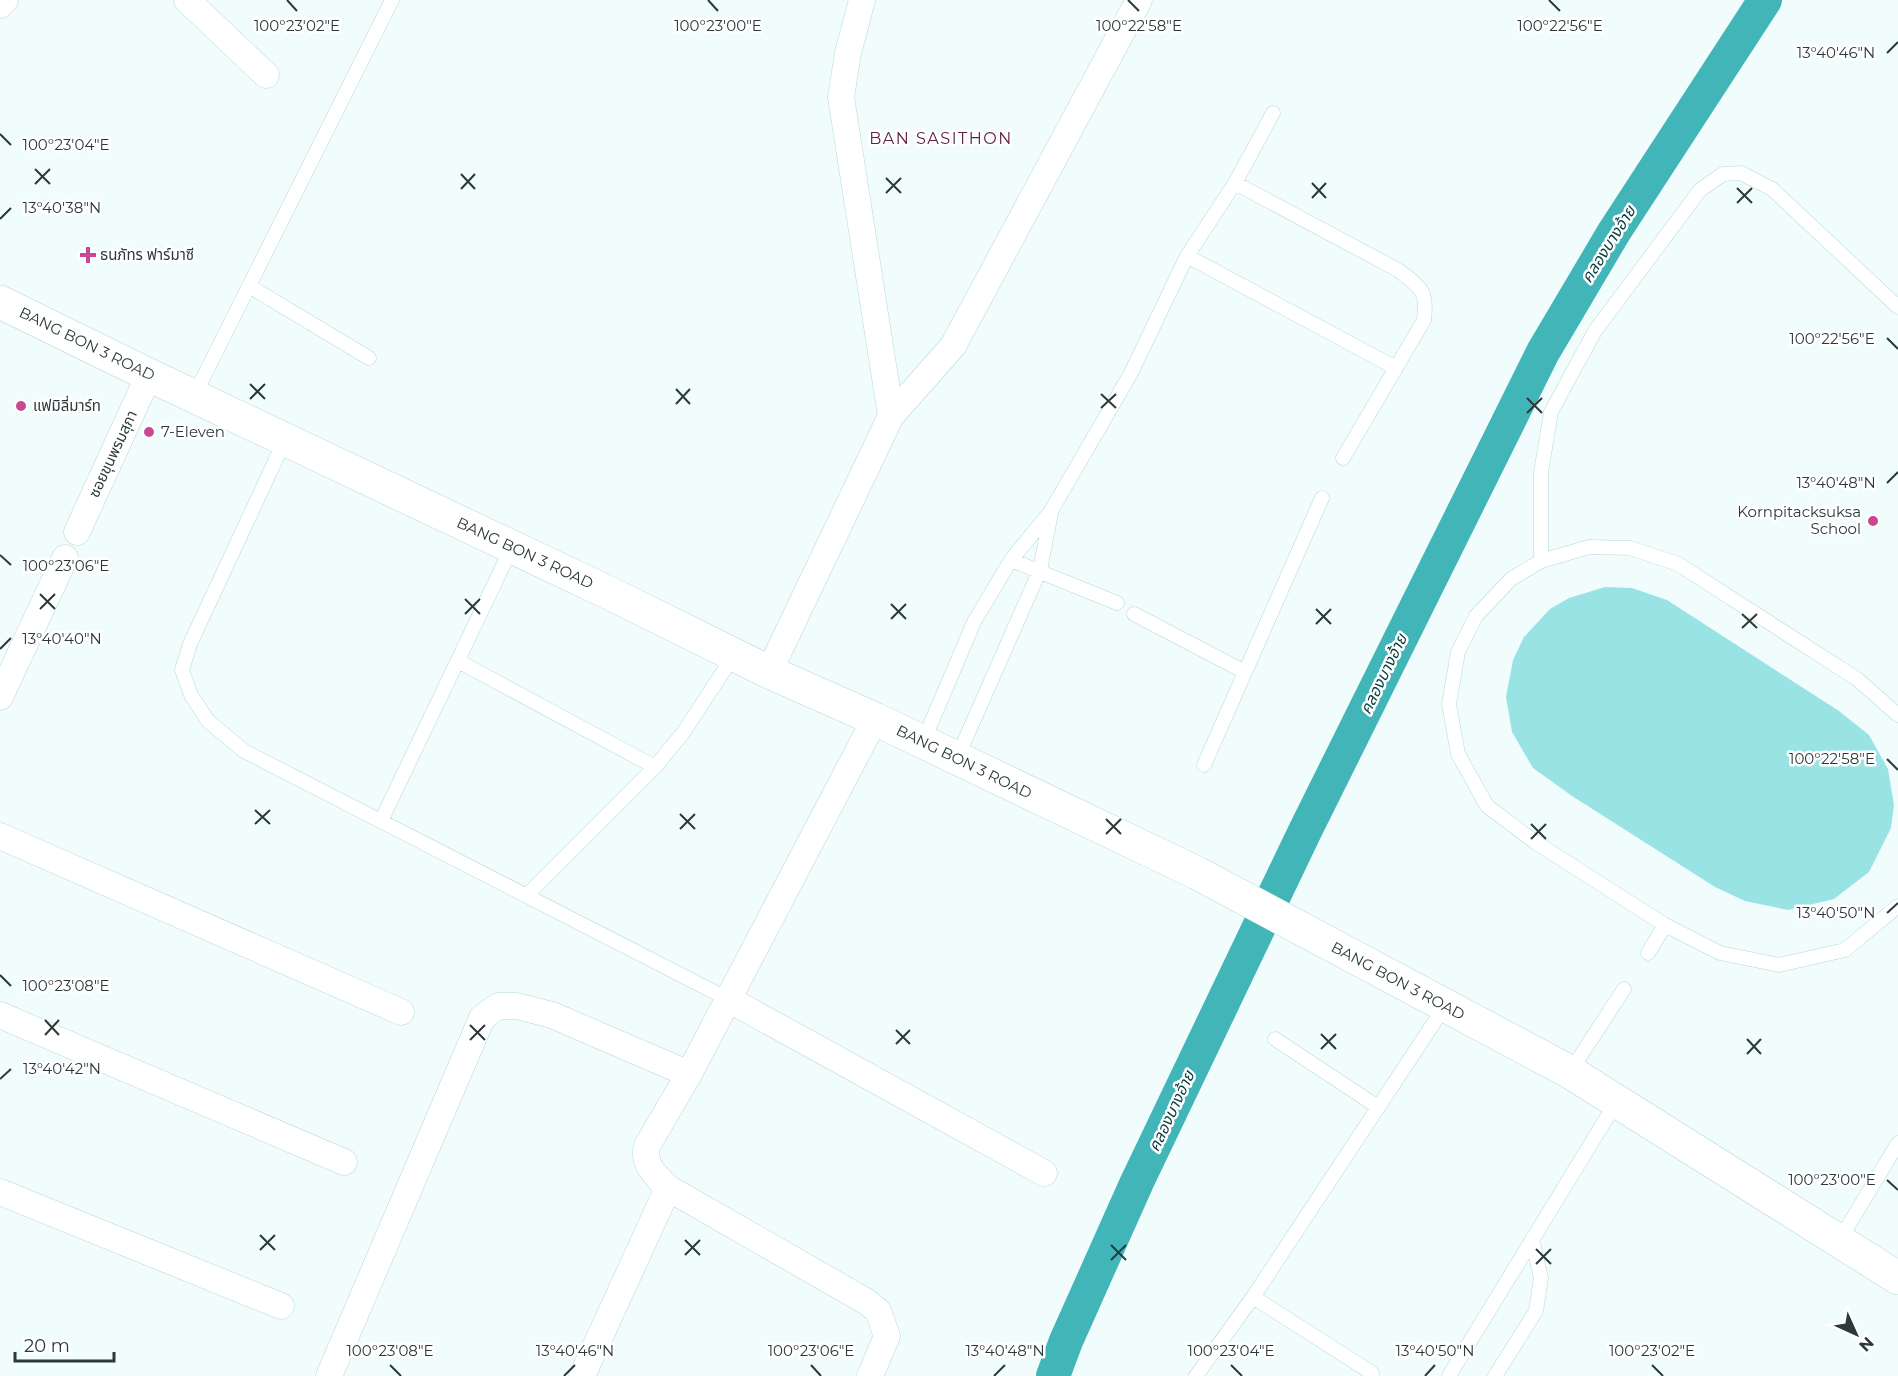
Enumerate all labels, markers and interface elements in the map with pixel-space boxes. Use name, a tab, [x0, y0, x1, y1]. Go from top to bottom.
text: 100°23'02"E	[254, 16, 340, 35]
text: 100°23'00"E	[674, 16, 762, 35]
text: 100°22'58"E	[1096, 16, 1182, 35]
text: 100°22'56"E	[1517, 16, 1603, 35]
text: 13°40'46"N	[1797, 43, 1875, 62]
district label: BAN SASITHON	[869, 129, 1013, 148]
text: 100°23'04"E	[22, 135, 110, 154]
text: 13°40'38"N	[23, 198, 101, 217]
water label: คลองบางอ้าย	[1577, 201, 1640, 286]
place label: ธนภัทร ฟาร์มาซี	[100, 245, 194, 264]
marker: ธนภัทร ฟาร์มาซี	[81, 248, 95, 262]
street label: BANG BON 3 ROAD	[16, 302, 158, 385]
text: 100°22'56"E	[1789, 329, 1875, 348]
place label: แฟมิลี่มาร์ท	[33, 395, 101, 415]
marker: แฟมิลี่มาร์ท	[14, 399, 28, 413]
street label: ซอยขุนพรมสุภา	[84, 407, 141, 500]
place label: 7-Eleven	[161, 422, 225, 441]
marker: 7-Eleven	[142, 425, 156, 439]
text: 13°40'48"N	[1796, 473, 1876, 492]
place label: Kornpitacksuksa School	[1737, 502, 1861, 538]
street label: BANG BON 3 ROAD	[454, 513, 597, 593]
marker: Kornpitacksuksa School	[1866, 514, 1880, 528]
text: 100°23'06"E	[23, 556, 109, 575]
text: 13°40'40"N	[22, 629, 102, 648]
water label: คลองบางอ้าย	[1356, 630, 1412, 717]
street label: BANG BON 3 ROAD	[893, 720, 1035, 803]
text: 100°22'58"E	[1789, 749, 1875, 768]
text: 13°40'50"N	[1797, 903, 1875, 922]
street label: BANG BON 3 ROAD	[1328, 937, 1468, 1024]
text: 100°23'08"E	[22, 976, 110, 995]
text: 13°40'42"N	[23, 1059, 101, 1078]
water label: คลองบางอ้าย	[1145, 1067, 1199, 1155]
text: 100°23'00"E	[1788, 1170, 1876, 1189]
north arrow	[1826, 1304, 1886, 1364]
scale bar	[15, 1325, 114, 1363]
text: N	[1855, 1333, 1878, 1356]
text: 20 m	[24, 1335, 70, 1357]
text: 100°23'08"E	[346, 1341, 434, 1360]
text: 13°40'46"N	[536, 1341, 614, 1360]
text: 100°23'06"E	[768, 1341, 854, 1360]
text: 13°40'48"N	[965, 1341, 1045, 1360]
text: 100°23'04"E	[1187, 1341, 1275, 1360]
text: 13°40'50"N	[1396, 1341, 1474, 1360]
text: 100°23'02"E	[1609, 1341, 1695, 1360]

